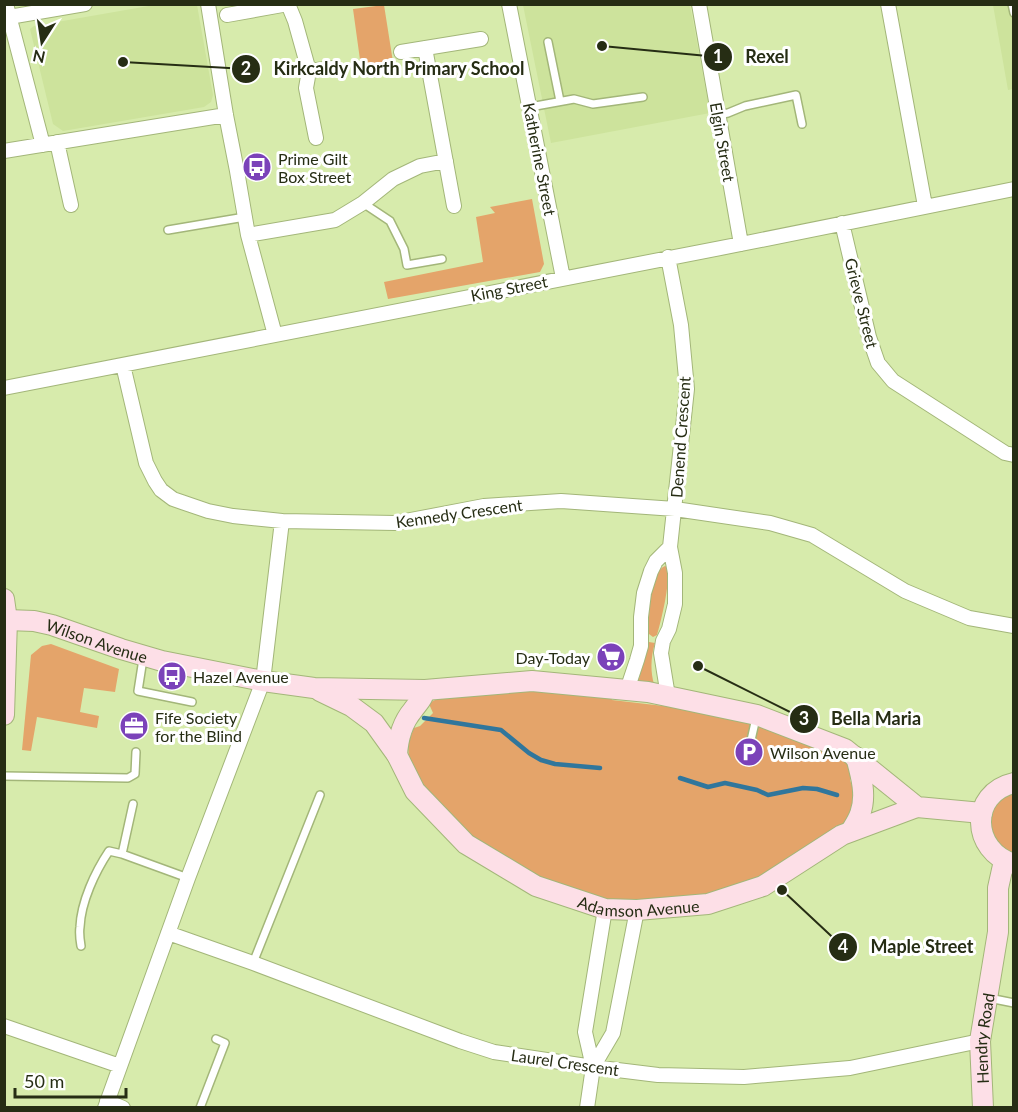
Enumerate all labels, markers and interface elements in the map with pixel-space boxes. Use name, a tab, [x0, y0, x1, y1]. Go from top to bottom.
north arrow	[12, 12, 72, 72]
callout: Rexel	[703, 39, 801, 75]
text: 1	[713, 45, 723, 67]
text: Rexel	[745, 45, 789, 67]
text: N	[31, 47, 47, 68]
callout: Kirkcaldy North Primary School	[231, 51, 537, 87]
text: 2	[241, 57, 251, 79]
text: Kirkcaldy North Primary School	[273, 57, 525, 79]
street label: Katherine Street	[520, 101, 560, 217]
street label: Elgin Street	[707, 101, 739, 183]
place label: Prime Gilt Box Street	[278, 149, 351, 186]
bus stop icon: Prime Gilt Box Street	[241, 151, 273, 183]
street label: Grieve Street	[842, 256, 882, 350]
street label: King Street	[469, 271, 549, 305]
street label: Denend Crescent	[666, 375, 694, 498]
street label: Kennedy Crescent	[394, 495, 524, 531]
street label: Wilson Avenue	[44, 614, 150, 666]
supermarket icon: Day-Today	[595, 641, 627, 673]
place label: Day-Today	[516, 648, 591, 667]
bus stop icon: Hazel Avenue	[156, 660, 188, 692]
place label: Hazel Avenue	[193, 667, 289, 686]
callout: Bella Maria	[789, 701, 933, 737]
text: 3	[799, 707, 809, 729]
text: Bella Maria	[831, 707, 921, 729]
place label: Fife Society for the Blind	[155, 708, 242, 745]
office icon: Fife Society for the Blind	[118, 710, 150, 742]
parking icon: Wilson Avenue	[733, 736, 765, 768]
place label: Wilson Avenue	[770, 743, 876, 762]
street label: Adamson Avenue	[576, 891, 700, 920]
callout: Maple Street	[828, 929, 985, 965]
text: 4	[838, 935, 848, 957]
text: Maple Street	[870, 935, 974, 957]
street label: Hendry Road	[970, 991, 997, 1084]
street label: Laurel Crescent	[510, 1045, 621, 1079]
scale bar	[15, 1061, 126, 1099]
text: 50 m	[24, 1070, 64, 1092]

